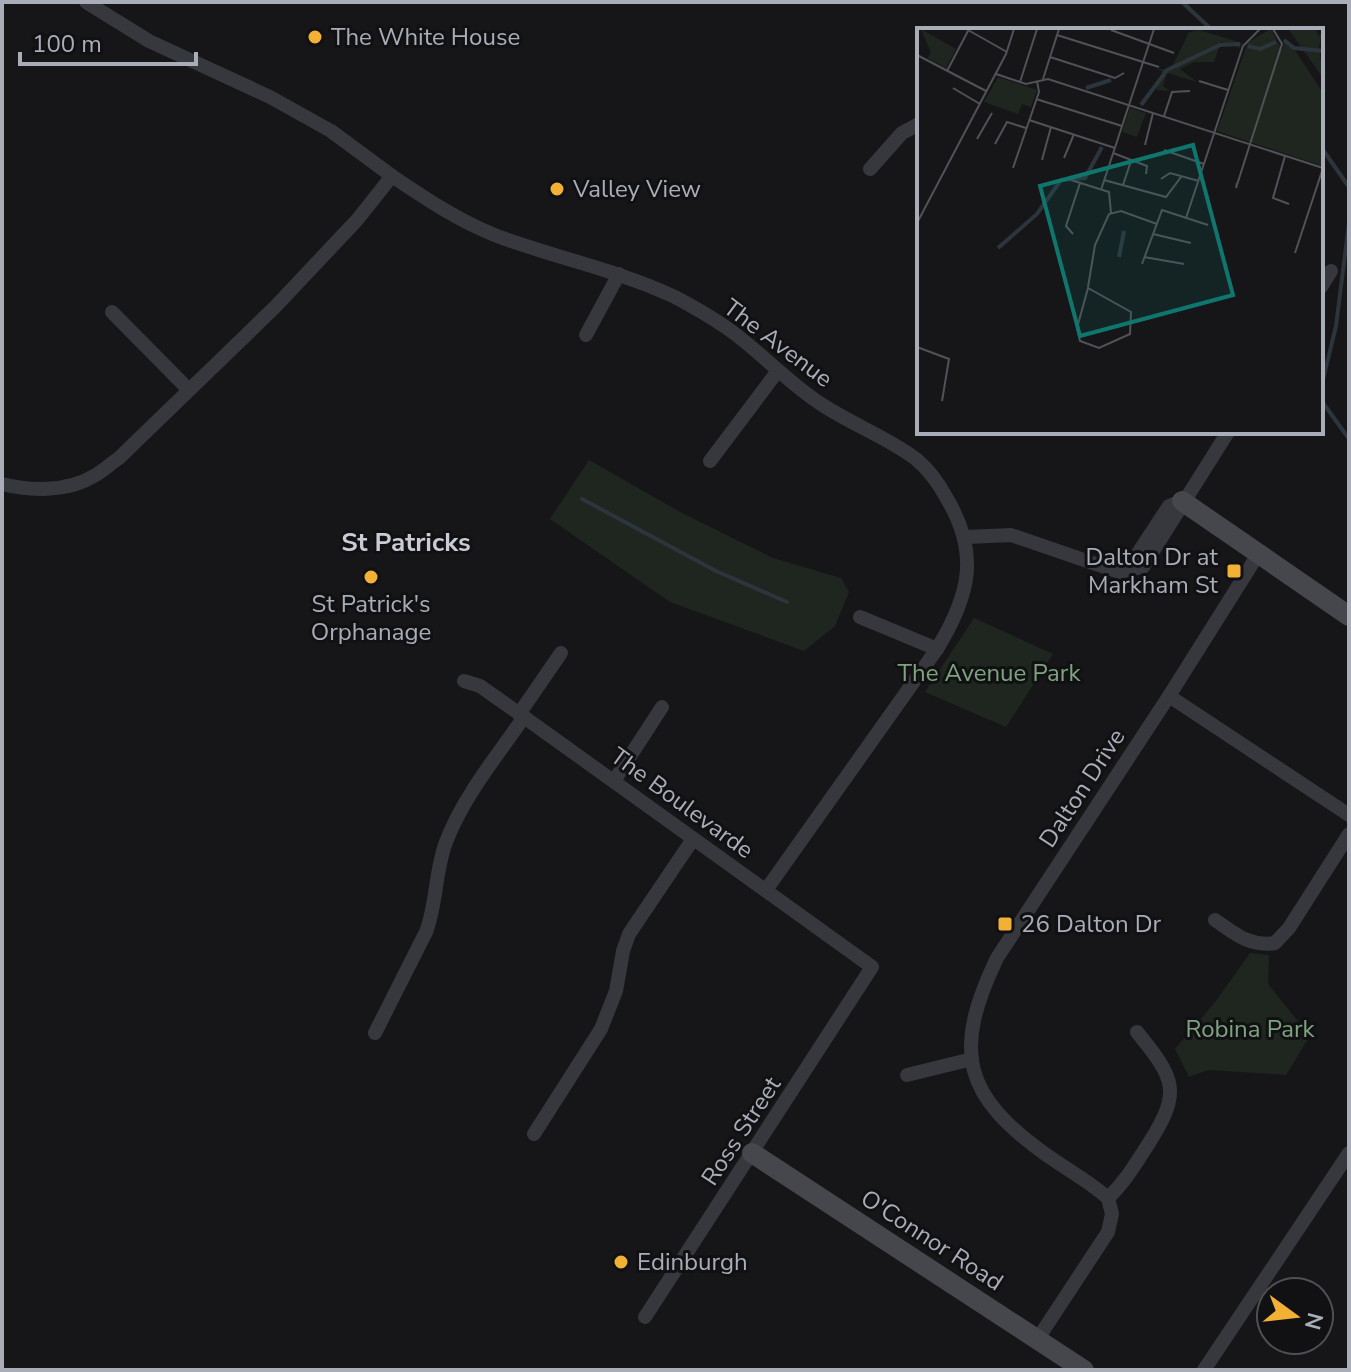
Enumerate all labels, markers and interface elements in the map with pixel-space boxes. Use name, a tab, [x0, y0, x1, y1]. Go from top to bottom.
scale bar	[20, 16, 196, 66]
place label: The White House	[331, 21, 520, 53]
text: 100 m	[32, 28, 102, 60]
marker: The White House	[306, 28, 324, 46]
inset map	[917, 28, 1323, 434]
place label: Valley View	[572, 173, 701, 205]
marker: Valley View	[548, 180, 566, 198]
street label: The Avenue	[717, 291, 839, 395]
district label: St Patricks	[341, 525, 471, 560]
place label: Dalton Dr at Markham St	[1085, 541, 1219, 601]
marker: Dalton Dr at Markham St	[1225, 562, 1243, 580]
marker: St Patrick's Orphanage	[362, 568, 380, 586]
place label: St Patrick's Orphanage	[311, 588, 431, 648]
park label: The Avenue Park	[898, 657, 1081, 689]
street label: Dalton Drive	[1032, 722, 1132, 854]
street label: The Boulevarde	[604, 740, 760, 866]
place label: 26 Dalton Dr	[1021, 908, 1162, 940]
marker: 26 Dalton Dr	[996, 915, 1014, 933]
park label: Robina Park	[1185, 1013, 1316, 1045]
street label: Ross Street	[694, 1070, 788, 1192]
street label: O'Connor Road	[855, 1182, 1009, 1298]
place label: Edinburgh	[637, 1246, 748, 1278]
marker: Edinburgh	[612, 1253, 630, 1271]
north arrow	[1255, 1276, 1335, 1356]
text: N	[1297, 1309, 1330, 1333]

